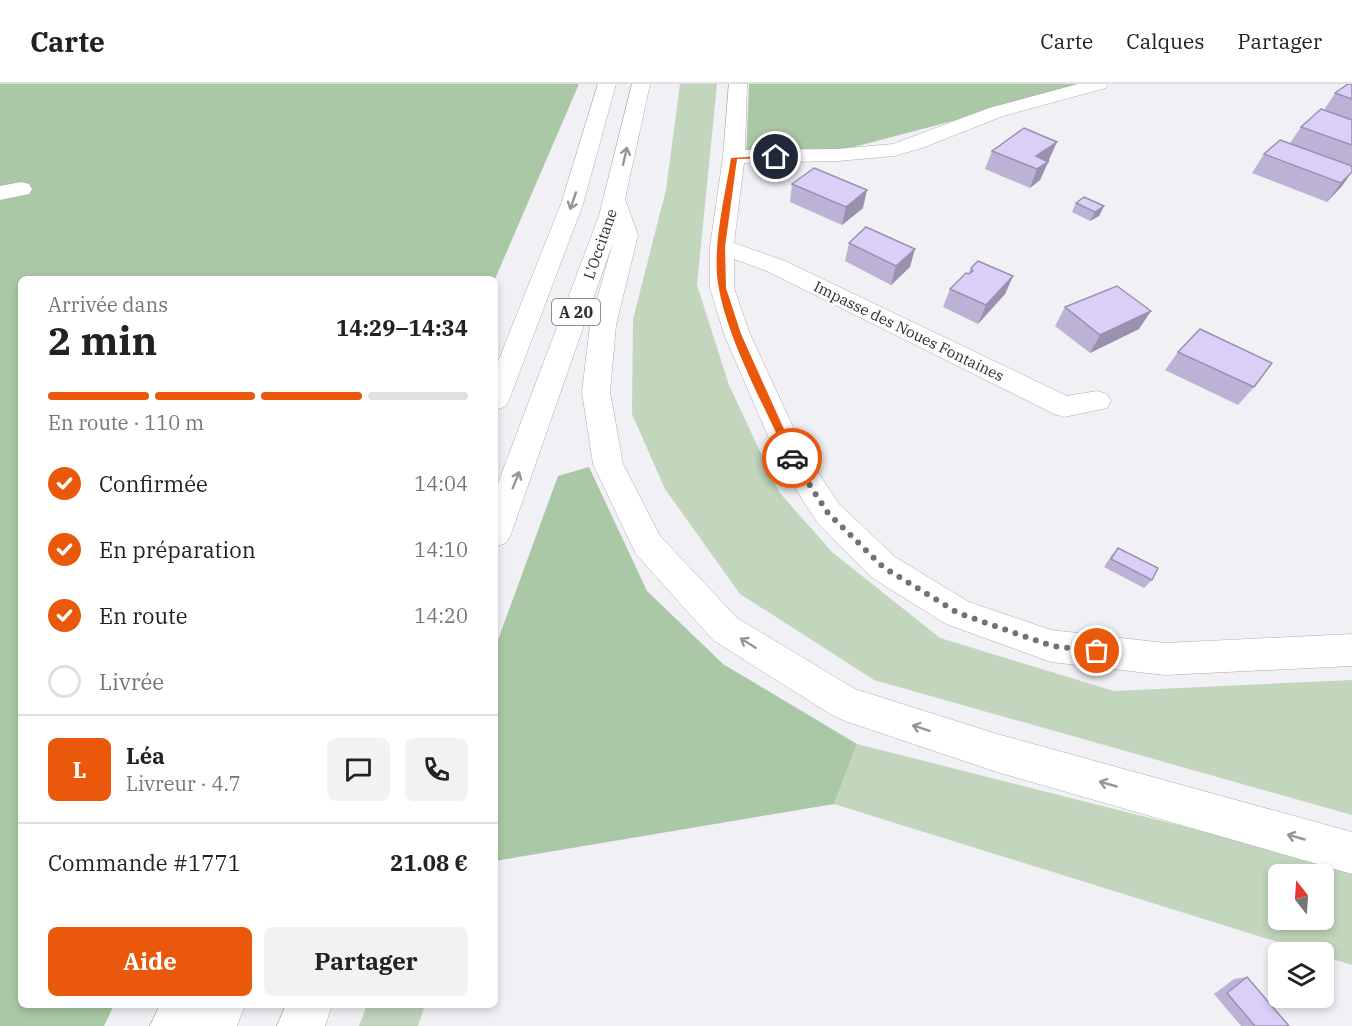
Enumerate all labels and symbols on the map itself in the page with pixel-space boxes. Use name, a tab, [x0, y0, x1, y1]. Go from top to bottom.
pin	[750, 131, 801, 182]
one-way arrow	[619, 146, 631, 165]
one-way arrow	[567, 191, 578, 210]
street label: L'Occitane	[579, 206, 621, 282]
street label: Impasse des Noues Fontaines	[811, 277, 1007, 385]
road number: A 20	[552, 299, 600, 325]
courier	[762, 428, 822, 488]
one-way arrow	[512, 471, 523, 490]
pin	[1071, 625, 1122, 676]
one-way arrow	[740, 636, 757, 648]
one-way arrow	[912, 722, 931, 733]
one-way arrow	[1099, 778, 1118, 790]
one-way arrow	[1287, 831, 1306, 843]
north arrow	[1268, 864, 1334, 930]

